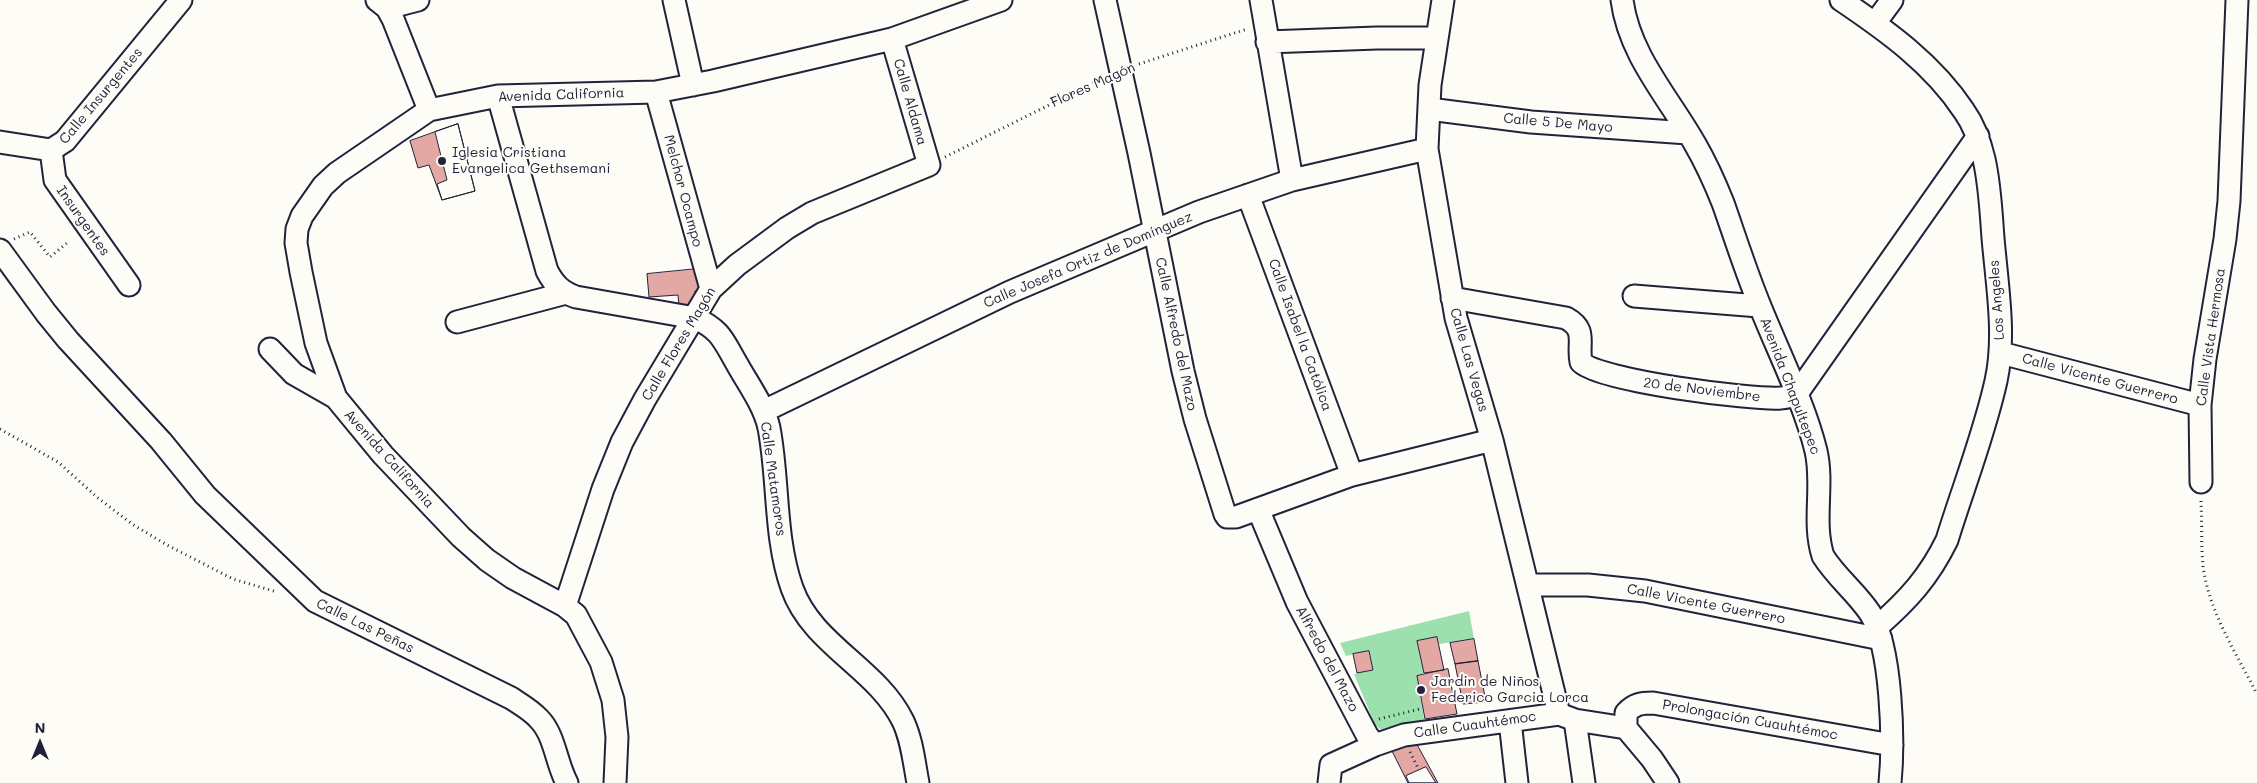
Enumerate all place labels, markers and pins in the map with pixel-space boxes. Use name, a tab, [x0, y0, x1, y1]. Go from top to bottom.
place label: Iglesia Cristiana Evangelica Gethsemani	[452, 145, 610, 178]
marker: Iglesia Cristiana Evangelica Gethsemani	[436, 155, 448, 167]
place label: Jardin de Niños Federico Garcia Lorca	[1431, 674, 1589, 706]
marker: Jardin de Niños Federico Garcia Lorca	[1415, 684, 1427, 696]

